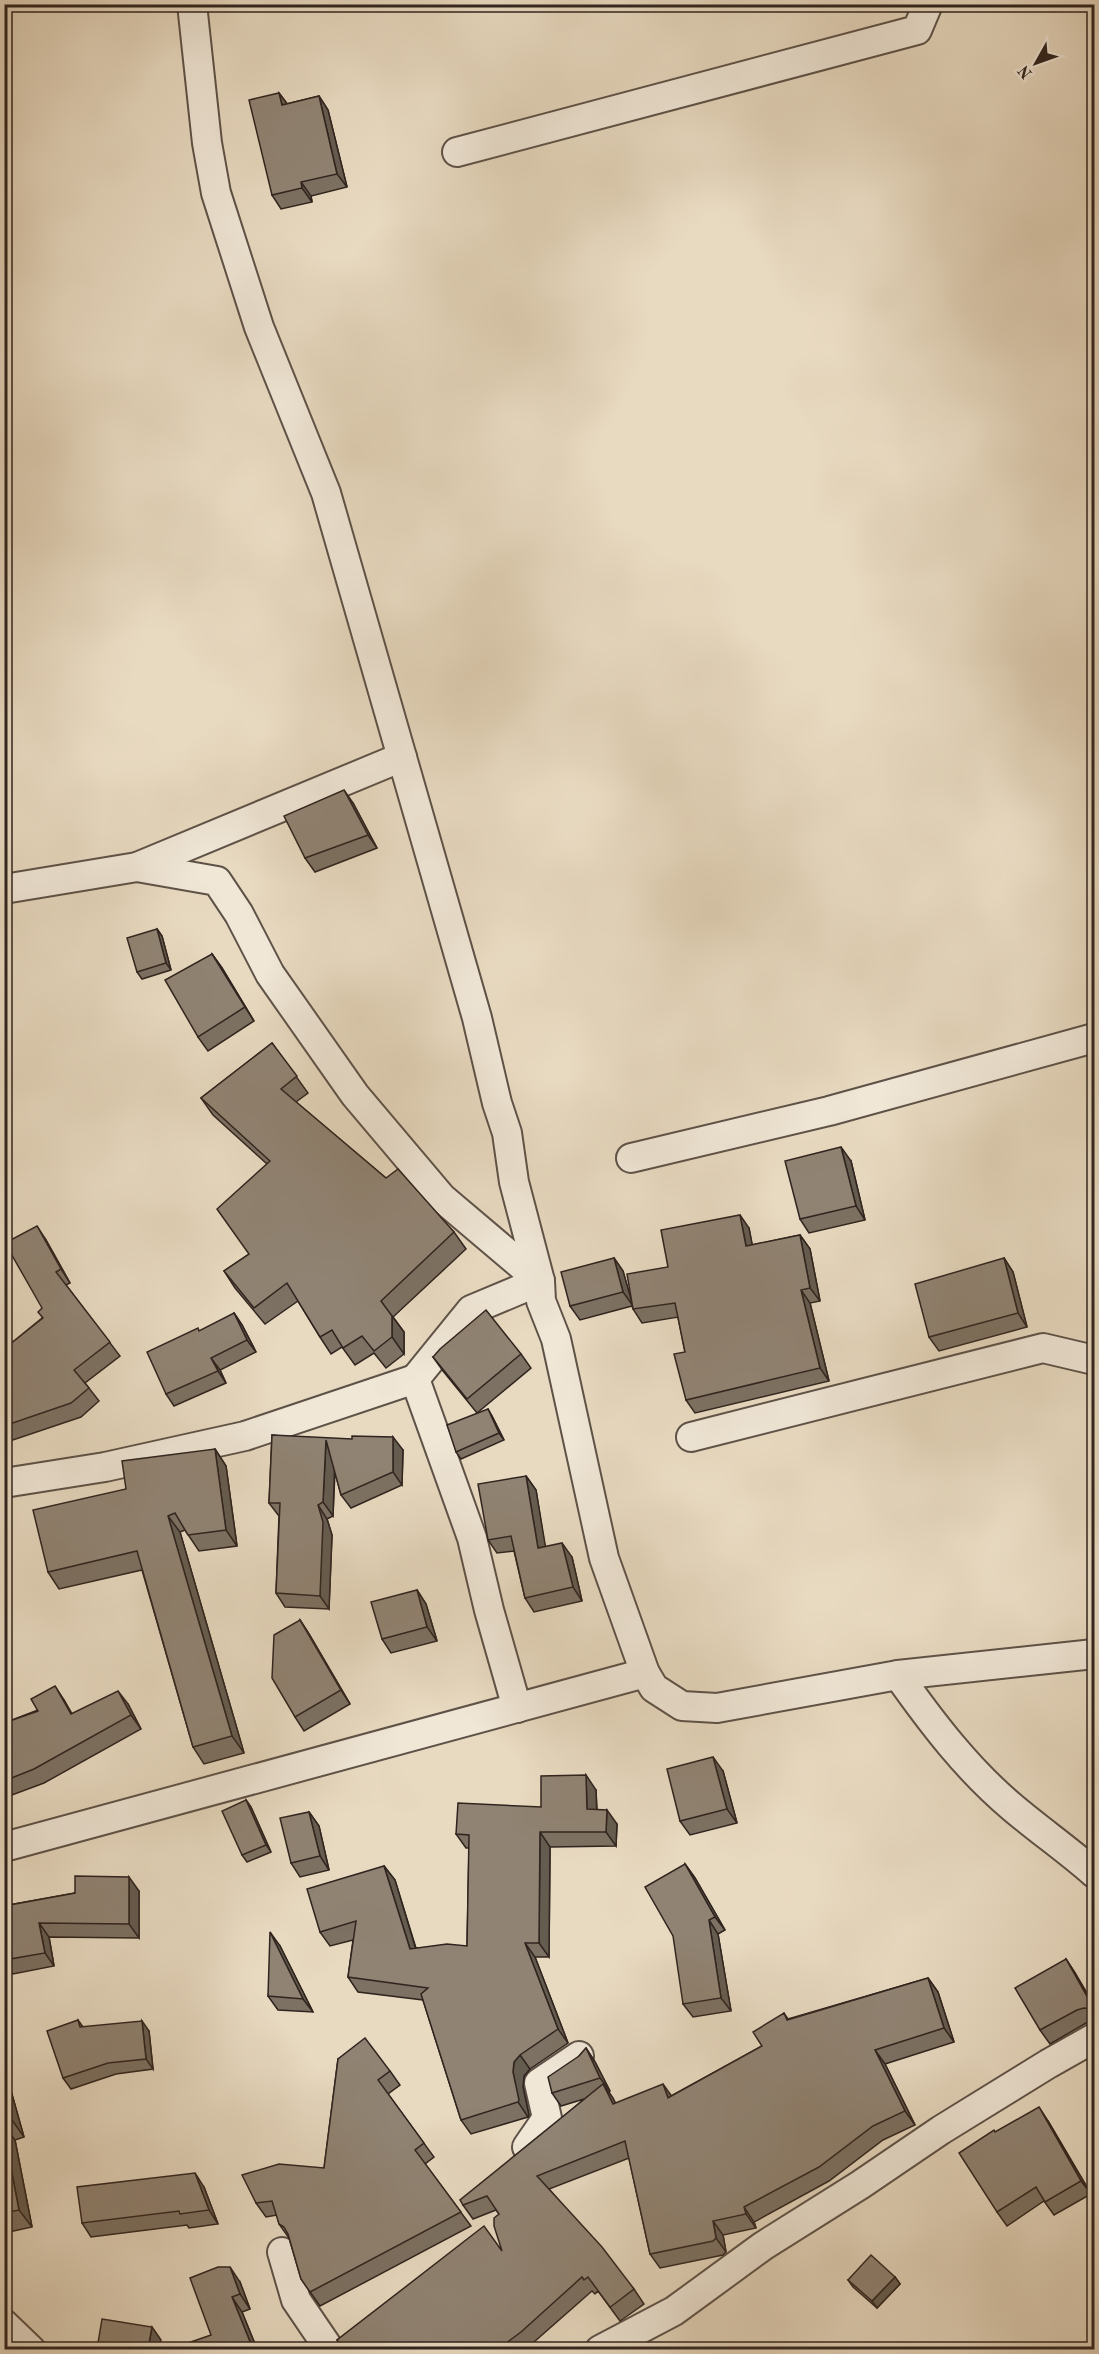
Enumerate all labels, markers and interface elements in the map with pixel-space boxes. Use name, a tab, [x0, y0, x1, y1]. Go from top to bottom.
north arrow	[1006, 33, 1066, 93]
text: N	[1015, 61, 1036, 81]

